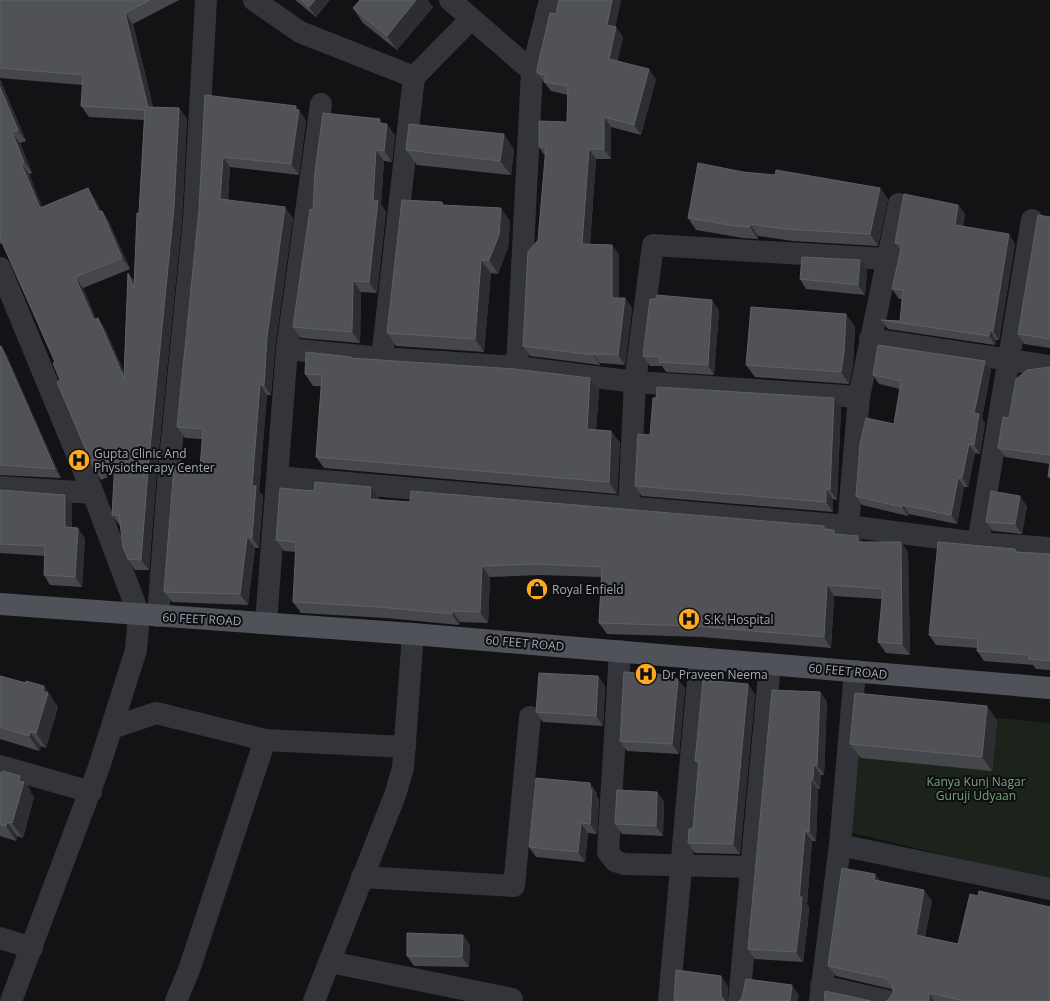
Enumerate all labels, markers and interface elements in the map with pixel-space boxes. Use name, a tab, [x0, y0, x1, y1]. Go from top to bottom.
place label: Gupta Clinic And Physiotherapy Center	[94, 445, 215, 476]
hospital icon: Gupta Clinic And Physiotherapy Center	[66, 447, 92, 473]
shop icon: Royal Enfield	[524, 576, 550, 602]
place label: Royal Enfield	[552, 581, 624, 598]
hospital icon: S.K. Hospital	[676, 606, 702, 632]
street label: 60 FEET ROAD	[162, 608, 242, 630]
place label: S.K. Hospital	[704, 611, 773, 628]
street label: 60 FEET ROAD	[485, 631, 565, 655]
street label: 60 FEET ROAD	[808, 659, 888, 683]
hospital icon: Dr Praveen Neema	[633, 661, 659, 687]
place label: Dr Praveen Neema	[662, 666, 768, 683]
park label: Kanya Kunj Nagar Guruji Udyaan	[926, 773, 1026, 804]

